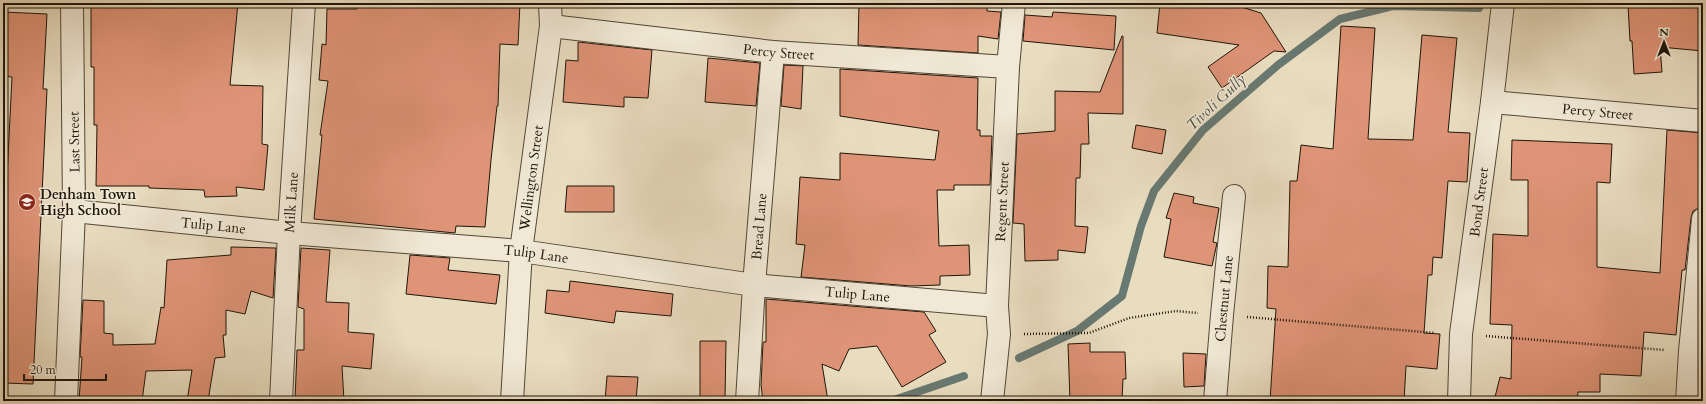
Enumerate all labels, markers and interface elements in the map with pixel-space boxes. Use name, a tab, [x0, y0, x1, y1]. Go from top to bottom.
north arrow	[1644, 22, 1684, 62]
text: N	[1659, 25, 1669, 40]
street label: Percy Street	[742, 40, 815, 65]
water label: Tivoli Gully	[1182, 69, 1251, 135]
street label: Percy Street	[1561, 99, 1634, 125]
street label: Last Street	[64, 111, 85, 173]
street label: Wellington Street	[515, 124, 548, 233]
street label: Regent Street	[991, 161, 1014, 242]
street label: Bond Street	[1465, 166, 1493, 238]
street label: Milk Lane	[280, 171, 303, 233]
place label: Denham Town High School	[40, 185, 136, 220]
school or university icon: Denham Town High School	[17, 192, 37, 212]
street label: Bread Lane	[747, 192, 771, 261]
street label: Tulip Lane	[180, 213, 247, 239]
street label: Tulip Lane	[503, 241, 570, 268]
street label: Chestnut Lane	[1211, 254, 1238, 342]
street label: Tulip Lane	[824, 282, 891, 307]
scale bar	[24, 356, 106, 382]
text: 20 m	[30, 362, 57, 378]

